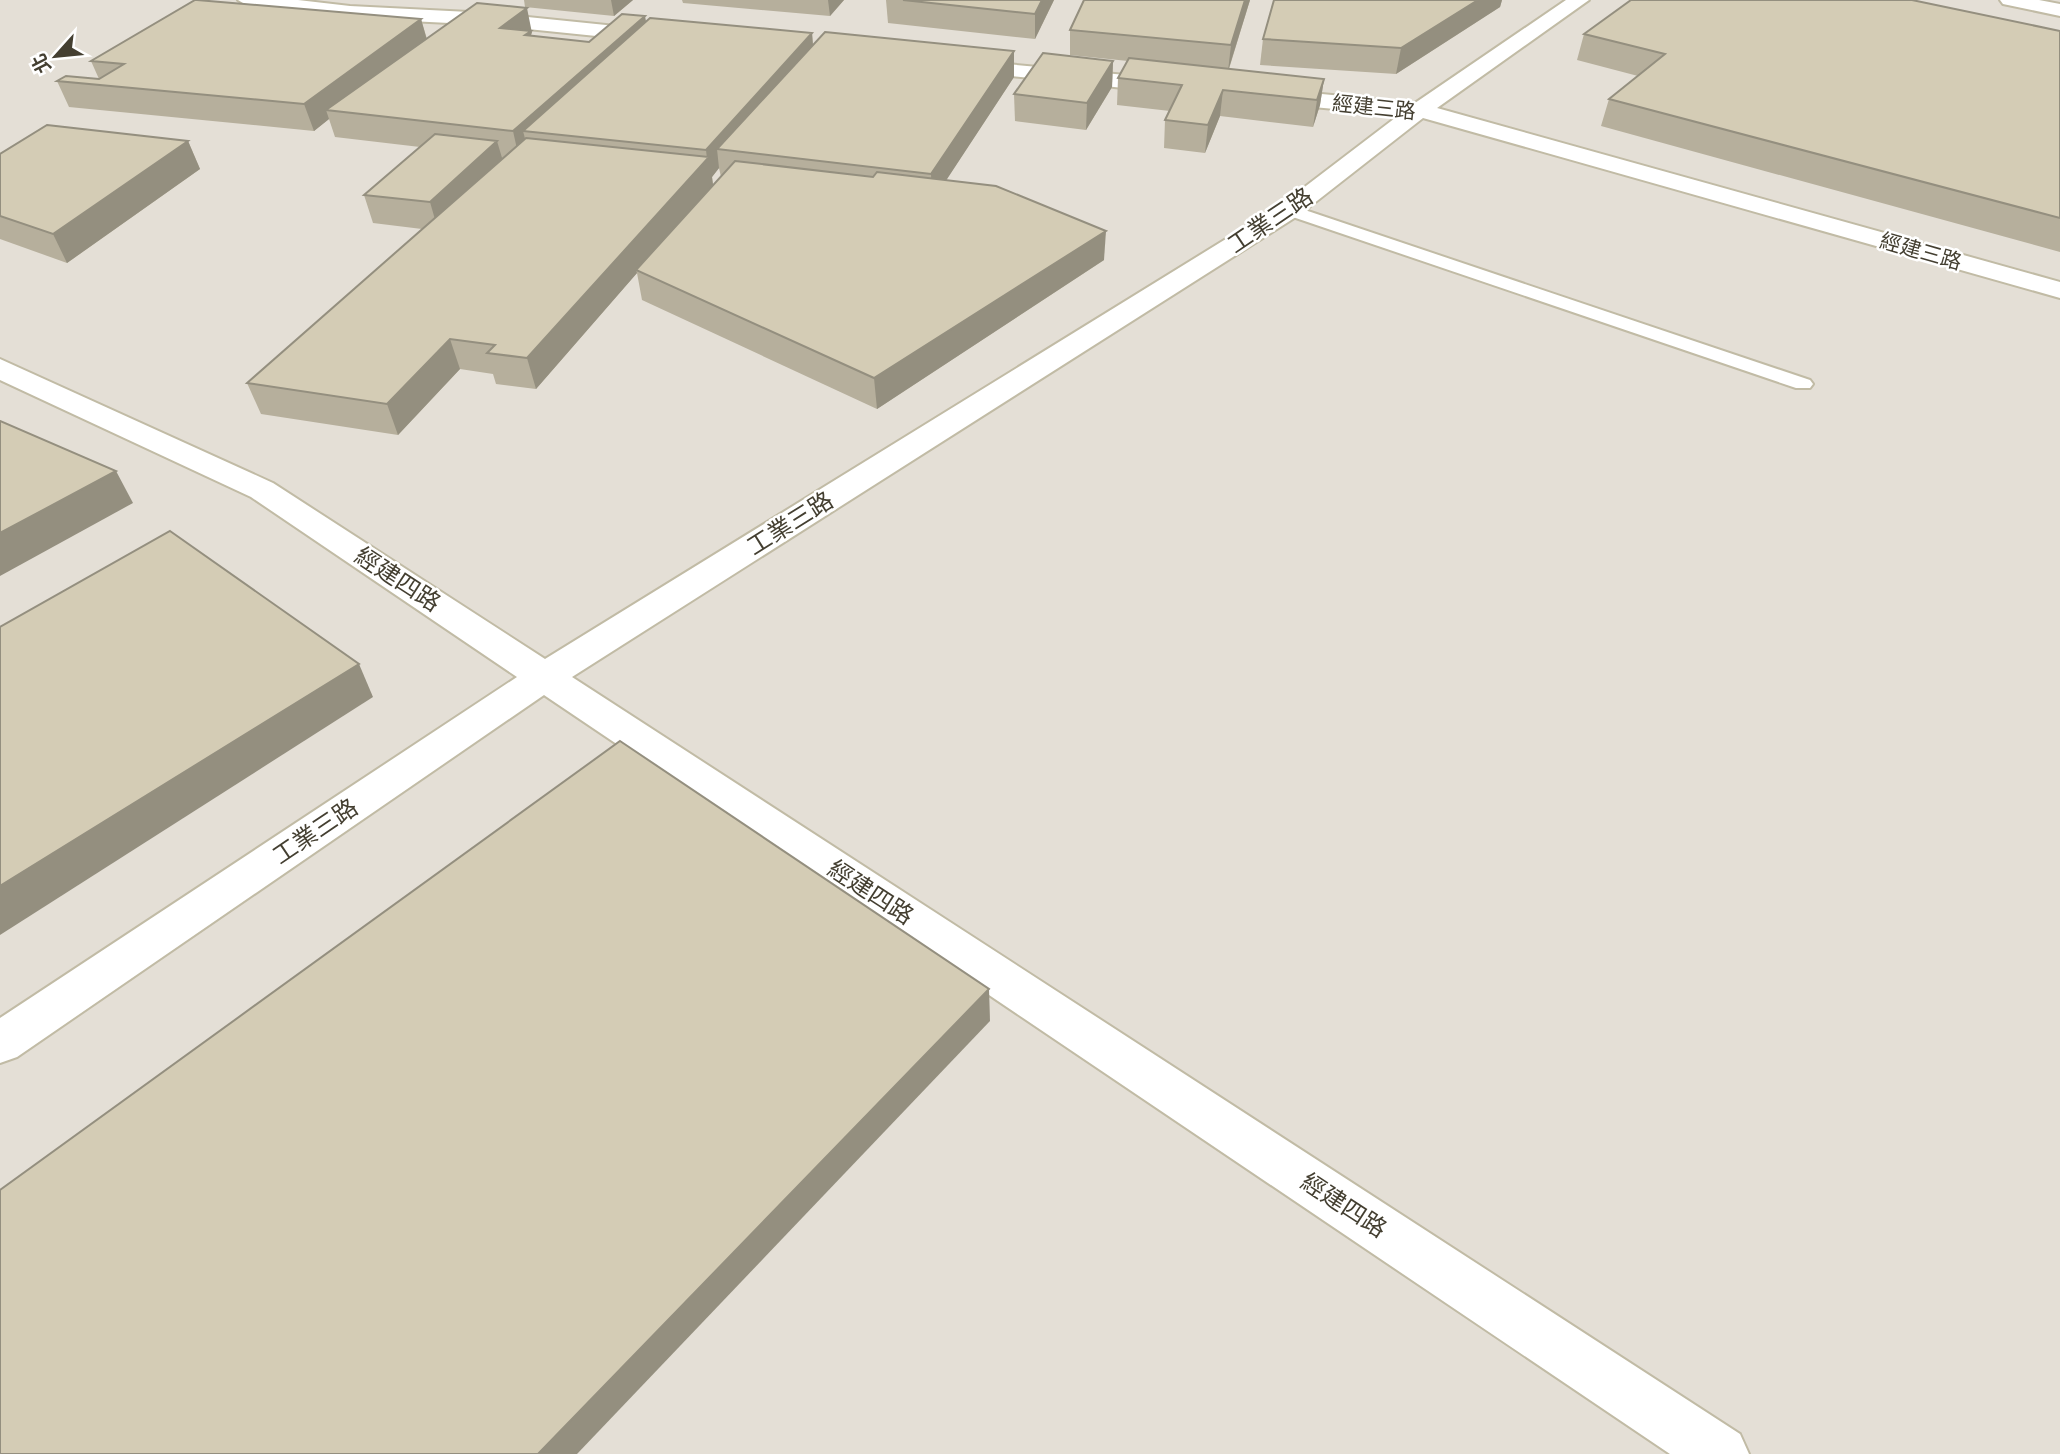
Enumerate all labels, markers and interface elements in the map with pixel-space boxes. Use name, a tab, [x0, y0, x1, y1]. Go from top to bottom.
north arrow	[21, 21, 91, 91]
text: 北	[25, 49, 58, 78]
street label: 經建三路	[1331, 88, 1417, 126]
street label: 工業三路	[1221, 179, 1319, 261]
street label: 經建三路	[1877, 225, 1965, 277]
street label: 工業三路	[741, 484, 839, 562]
street label: 經建四路	[349, 539, 447, 619]
street label: 工業三路	[266, 790, 364, 872]
street label: 經建四路	[822, 852, 920, 932]
street label: 經建四路	[1295, 1165, 1393, 1245]

